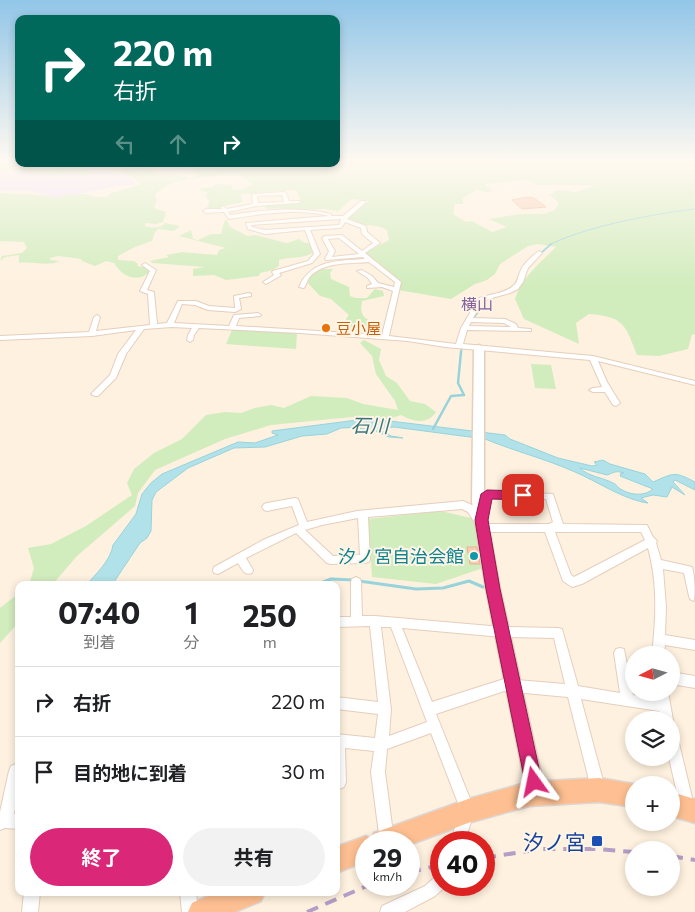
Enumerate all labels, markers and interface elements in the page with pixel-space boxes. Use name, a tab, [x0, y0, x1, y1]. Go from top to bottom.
text: 220 m	[113, 30, 213, 73]
icon: right	[30, 35, 95, 100]
text: 右折	[113, 77, 157, 104]
icon: left	[111, 130, 139, 158]
icon: ahead	[164, 130, 192, 158]
icon: right	[217, 130, 245, 158]
district label: 横山	[461, 294, 493, 313]
place label: 豆小屋	[336, 319, 381, 337]
marker: 豆小屋	[320, 322, 332, 334]
water label: 石川	[351, 413, 391, 437]
pin	[502, 474, 544, 516]
icon: arrive	[509, 481, 537, 509]
place label: 汐ノ宮自治会館	[338, 545, 464, 567]
marker: 汐ノ宮自治会館	[468, 550, 480, 562]
text: 07:40	[58, 593, 140, 630]
text: 1	[185, 593, 198, 630]
text: 250	[242, 596, 297, 633]
text: 到着	[83, 632, 115, 651]
text: 分	[183, 632, 199, 651]
text: m	[263, 632, 277, 651]
north arrow	[625, 646, 680, 701]
map controls	[625, 646, 680, 896]
icon: right	[30, 688, 58, 716]
text: 220 m	[271, 690, 325, 713]
text: 右折	[73, 691, 111, 714]
button: layers	[625, 711, 680, 766]
position arrow	[507, 755, 559, 807]
icon: arrive	[30, 758, 58, 786]
text: 30 m	[282, 760, 325, 783]
text: 目的地に到着	[73, 761, 187, 784]
button: +	[625, 776, 680, 831]
button: 終了	[30, 828, 173, 886]
button: 共有	[183, 828, 325, 886]
place label: 汐ノ宮	[523, 829, 586, 854]
speed limit sign: 40	[430, 831, 495, 896]
marker: 汐ノ宮	[590, 834, 604, 848]
button: −	[625, 841, 680, 896]
text: 29	[373, 842, 402, 872]
text: km/h	[373, 869, 402, 883]

